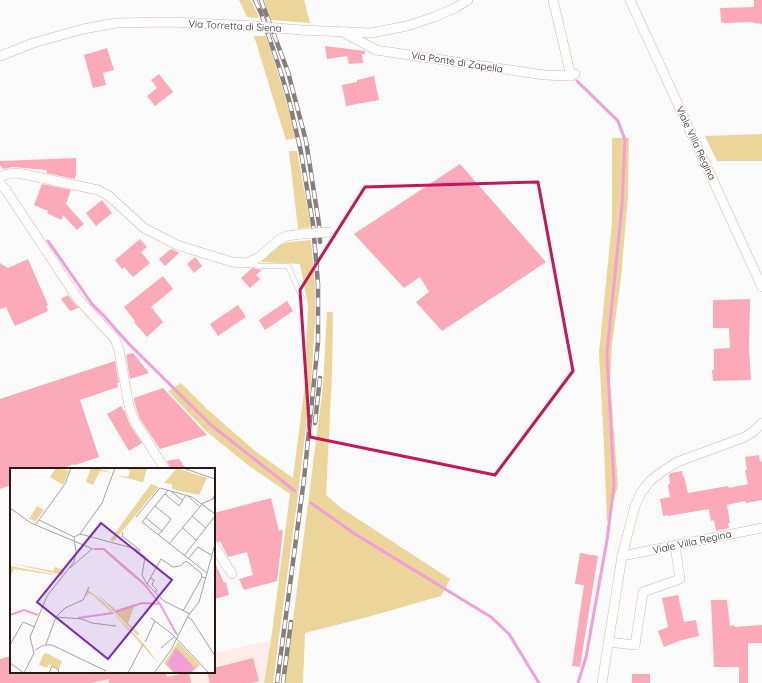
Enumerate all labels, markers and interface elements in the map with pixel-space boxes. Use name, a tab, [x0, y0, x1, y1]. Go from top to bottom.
street label: Via Torretta di Siena	[188, 17, 282, 35]
street label: Via Ponte di Zapella	[410, 48, 504, 76]
street label: Viale Villa Regina	[673, 104, 719, 182]
inset map	[10, 468, 215, 673]
street label: Viale Villa Regina	[651, 527, 733, 557]

